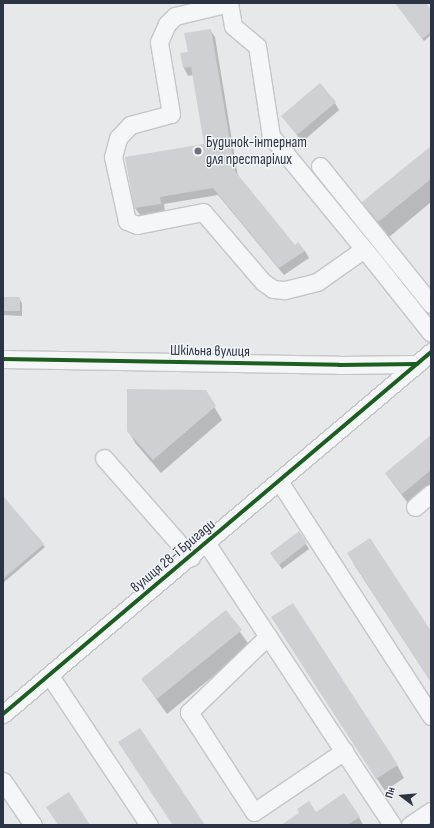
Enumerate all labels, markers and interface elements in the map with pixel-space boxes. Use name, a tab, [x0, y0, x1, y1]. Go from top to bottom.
place label: Будинок-інтернат для престарілих	[206, 133, 307, 168]
marker: Будинок-інтернат для престарілих	[193, 146, 203, 156]
street label: Шкільна вулиця	[170, 341, 250, 361]
street label: вулиця 28-ї Бригади	[127, 516, 219, 596]
north arrow	[382, 776, 422, 816]
text: Пн	[382, 786, 398, 799]

